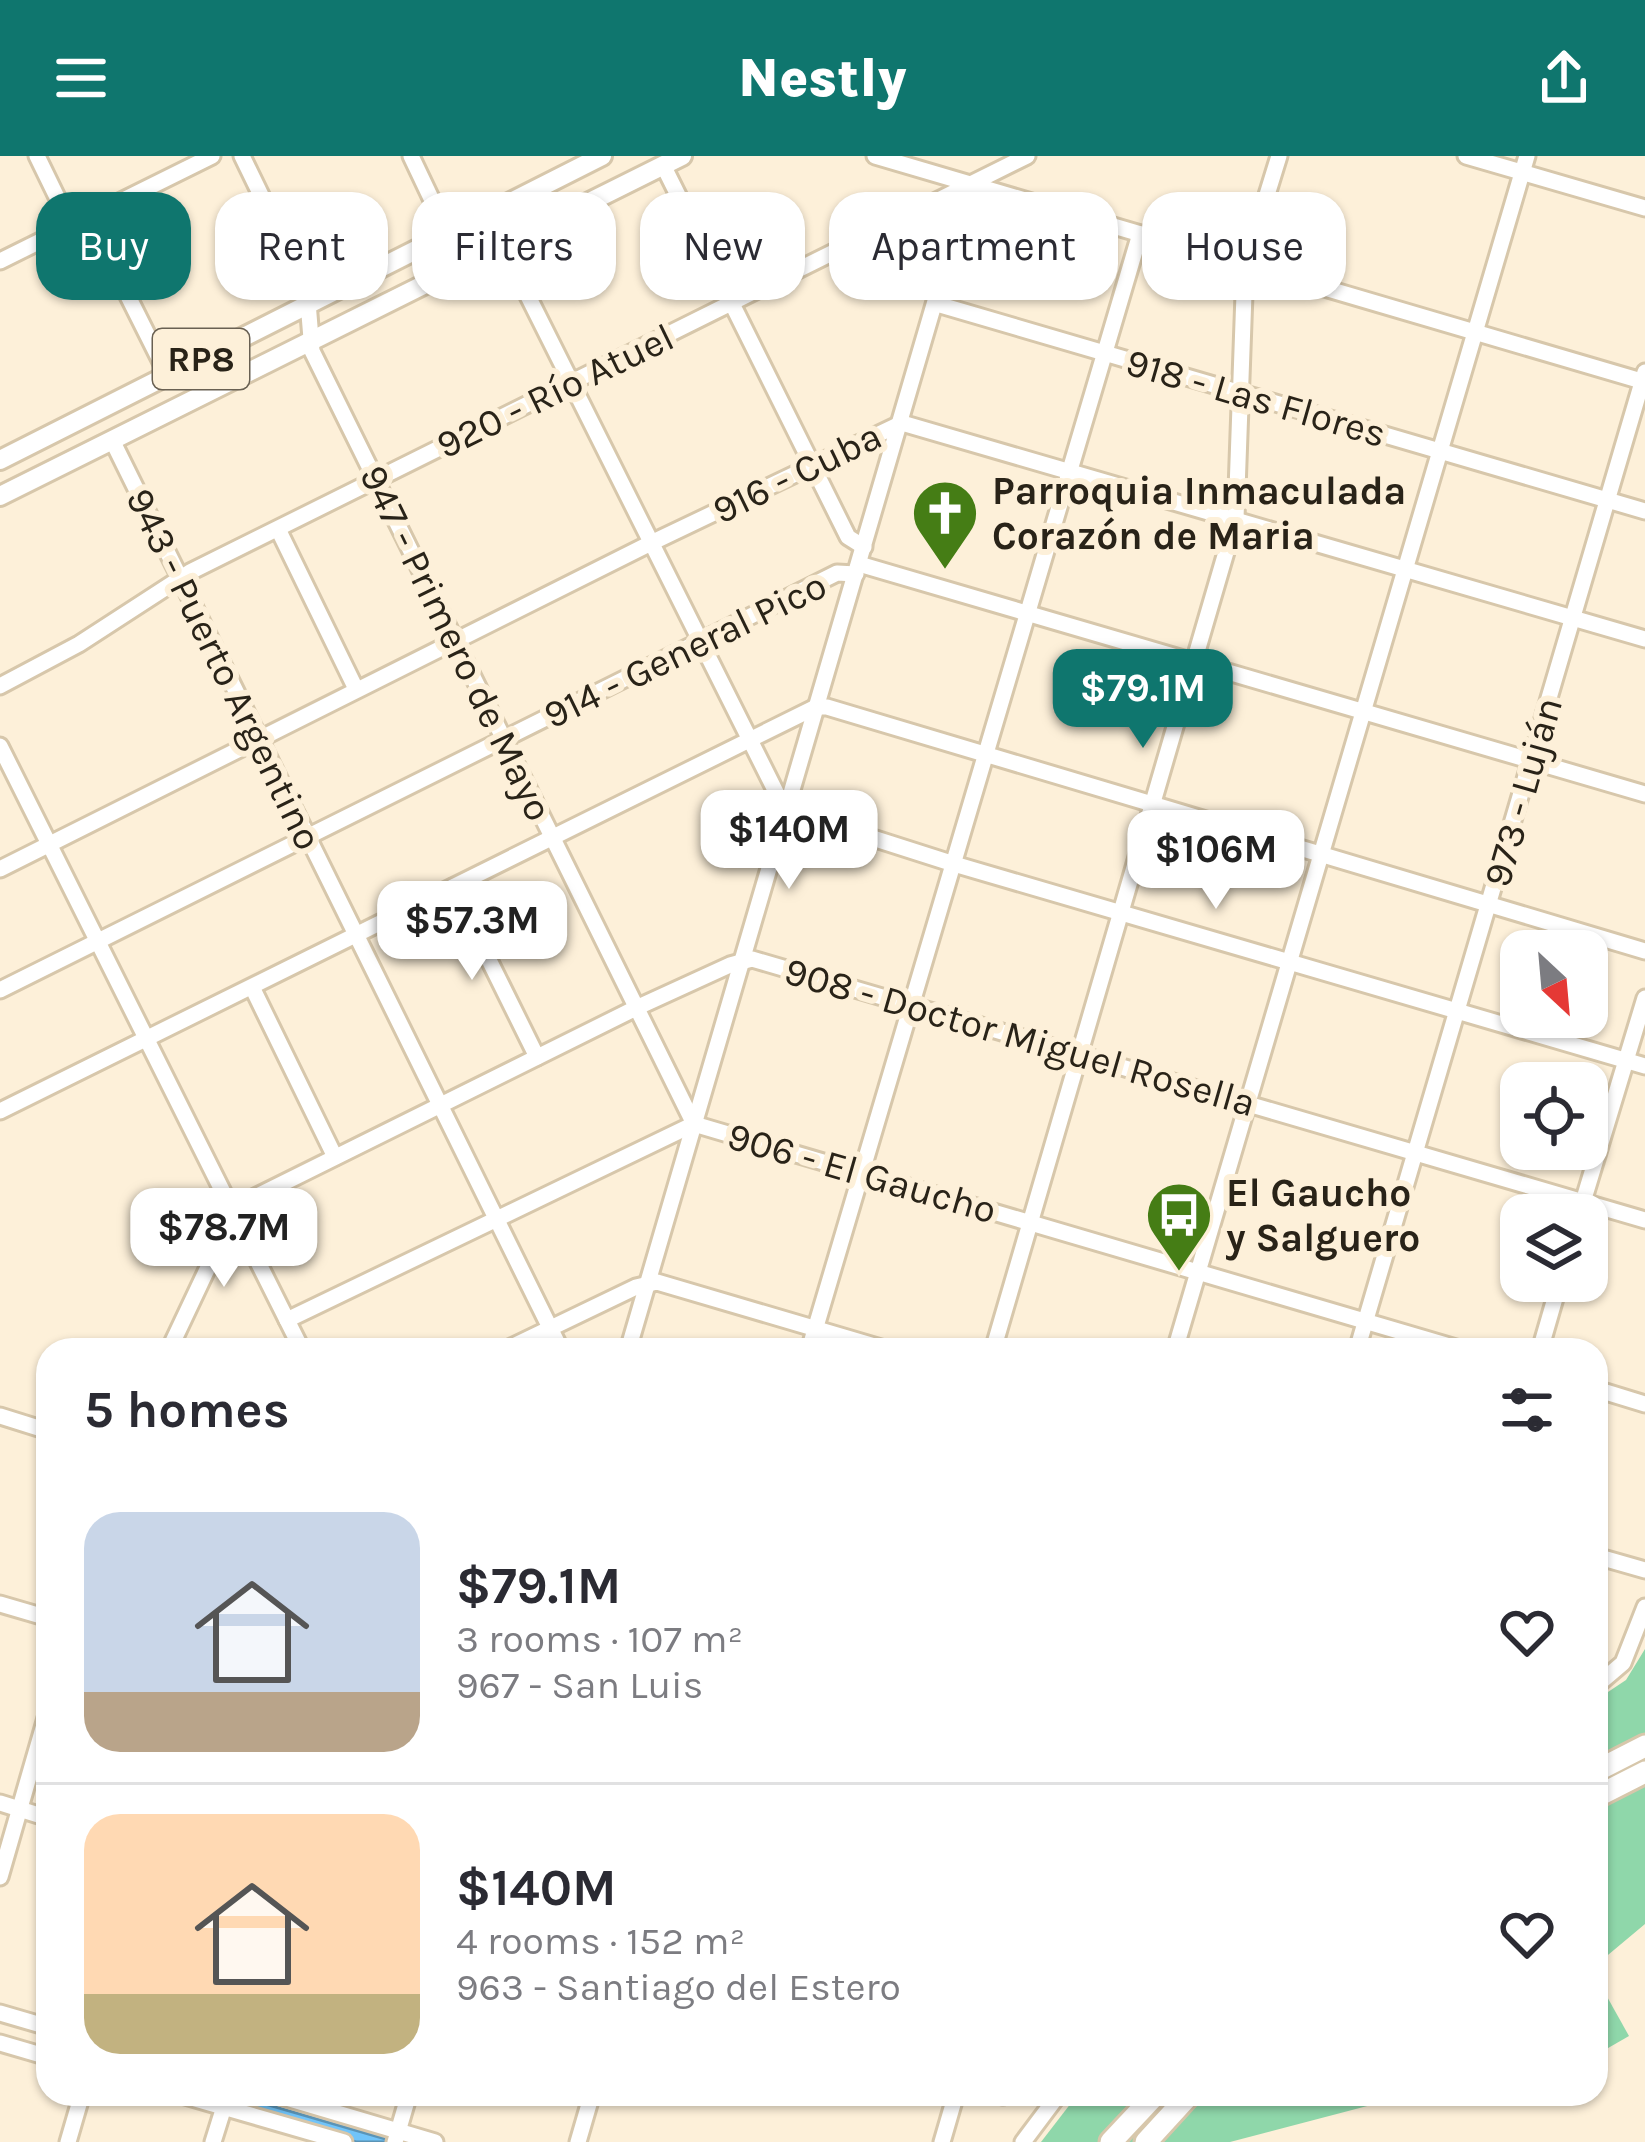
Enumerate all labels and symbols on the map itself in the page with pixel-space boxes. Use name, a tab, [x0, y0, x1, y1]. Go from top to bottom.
street label: 920 - Río Atuel	[429, 314, 681, 468]
road number: RP8	[153, 329, 249, 389]
street label: 918 - Las Flores	[1121, 339, 1391, 457]
street label: 916 - Cuba	[705, 412, 889, 534]
street label: 947 - Primero de Mayo	[350, 458, 562, 828]
place label: Parroquia Inmaculada Corazón de Maria	[992, 468, 1406, 559]
church icon: Parroquia Inmaculada Corazón de Maria	[910, 478, 980, 572]
street label: 943 - Puerto Argentino	[116, 481, 332, 857]
street label: 914 - General Pico	[536, 562, 834, 738]
pin: $79.1M	[1045, 649, 1241, 751]
street label: 973 - Luján	[1474, 692, 1572, 892]
pin: $140M	[705, 790, 873, 892]
pin: $106M	[1132, 810, 1300, 912]
pin: $57.3M	[374, 881, 570, 983]
north arrow	[1500, 930, 1608, 1038]
street label: 908 - Doctor Miguel Rosella	[779, 948, 1261, 1126]
street label: 906 - El Gaucho	[722, 1113, 1002, 1233]
place label: El Gaucho y Salguero	[1226, 1170, 1420, 1261]
bus stop icon: El Gaucho y Salguero	[1144, 1180, 1214, 1274]
pin: $78.7M	[126, 1188, 322, 1290]

